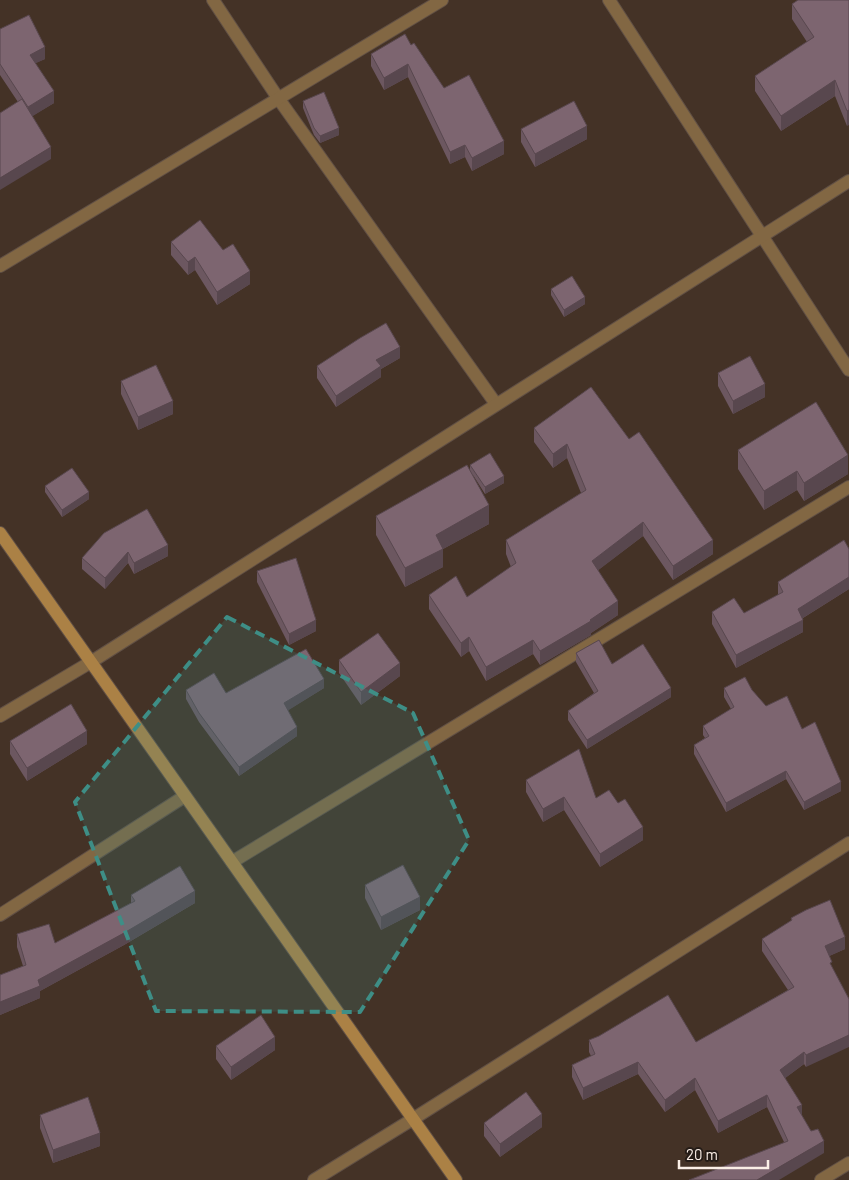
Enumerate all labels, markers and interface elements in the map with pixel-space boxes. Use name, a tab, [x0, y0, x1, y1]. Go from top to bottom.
scale bar	[679, 1138, 768, 1170]
text: 20 m	[686, 1145, 718, 1163]

